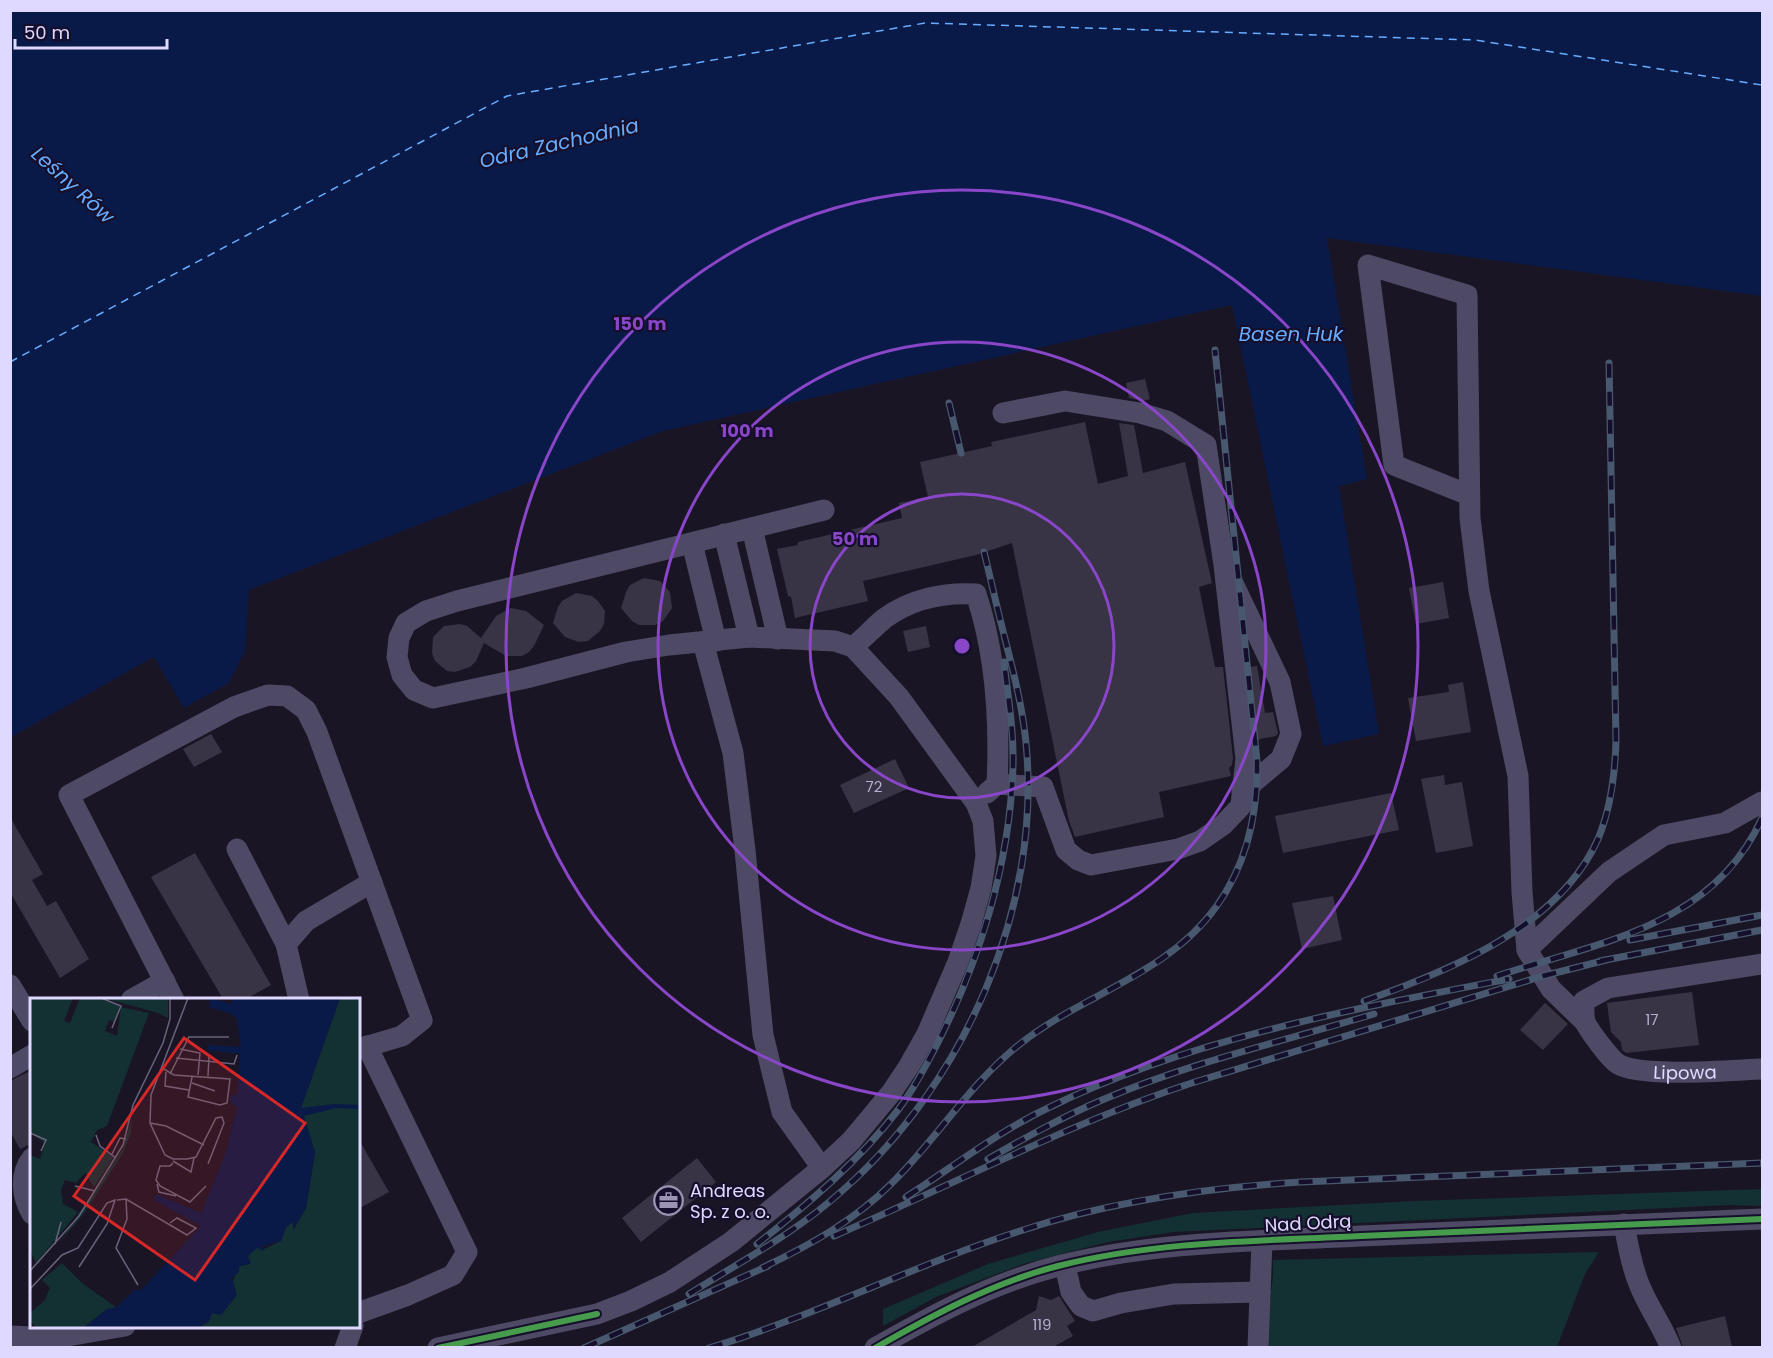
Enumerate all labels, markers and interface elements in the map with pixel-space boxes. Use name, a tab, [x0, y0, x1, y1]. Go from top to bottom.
scale bar	[15, 12, 166, 50]
text: 50 m	[24, 20, 70, 45]
water label: Odra Zachodnia	[476, 111, 642, 175]
water label: Leśny Rów	[25, 140, 122, 231]
text: 150 m	[613, 311, 667, 336]
water label: Basen Huk	[1239, 320, 1345, 348]
text: 100 m	[720, 418, 774, 443]
text: 50 m	[832, 526, 878, 551]
centre of rings	[952, 636, 972, 656]
house number: 72	[866, 776, 882, 797]
inset map	[30, 998, 360, 1328]
house number: 17	[1646, 1009, 1659, 1030]
street label: Lipowa	[1653, 1059, 1717, 1085]
place label: Andreas Sp. z o. o.	[690, 1178, 770, 1224]
office icon: Andreas Sp. z o. o.	[653, 1184, 685, 1216]
street label: Nad Odrą	[1264, 1208, 1352, 1238]
house number: 119	[1032, 1314, 1052, 1335]

